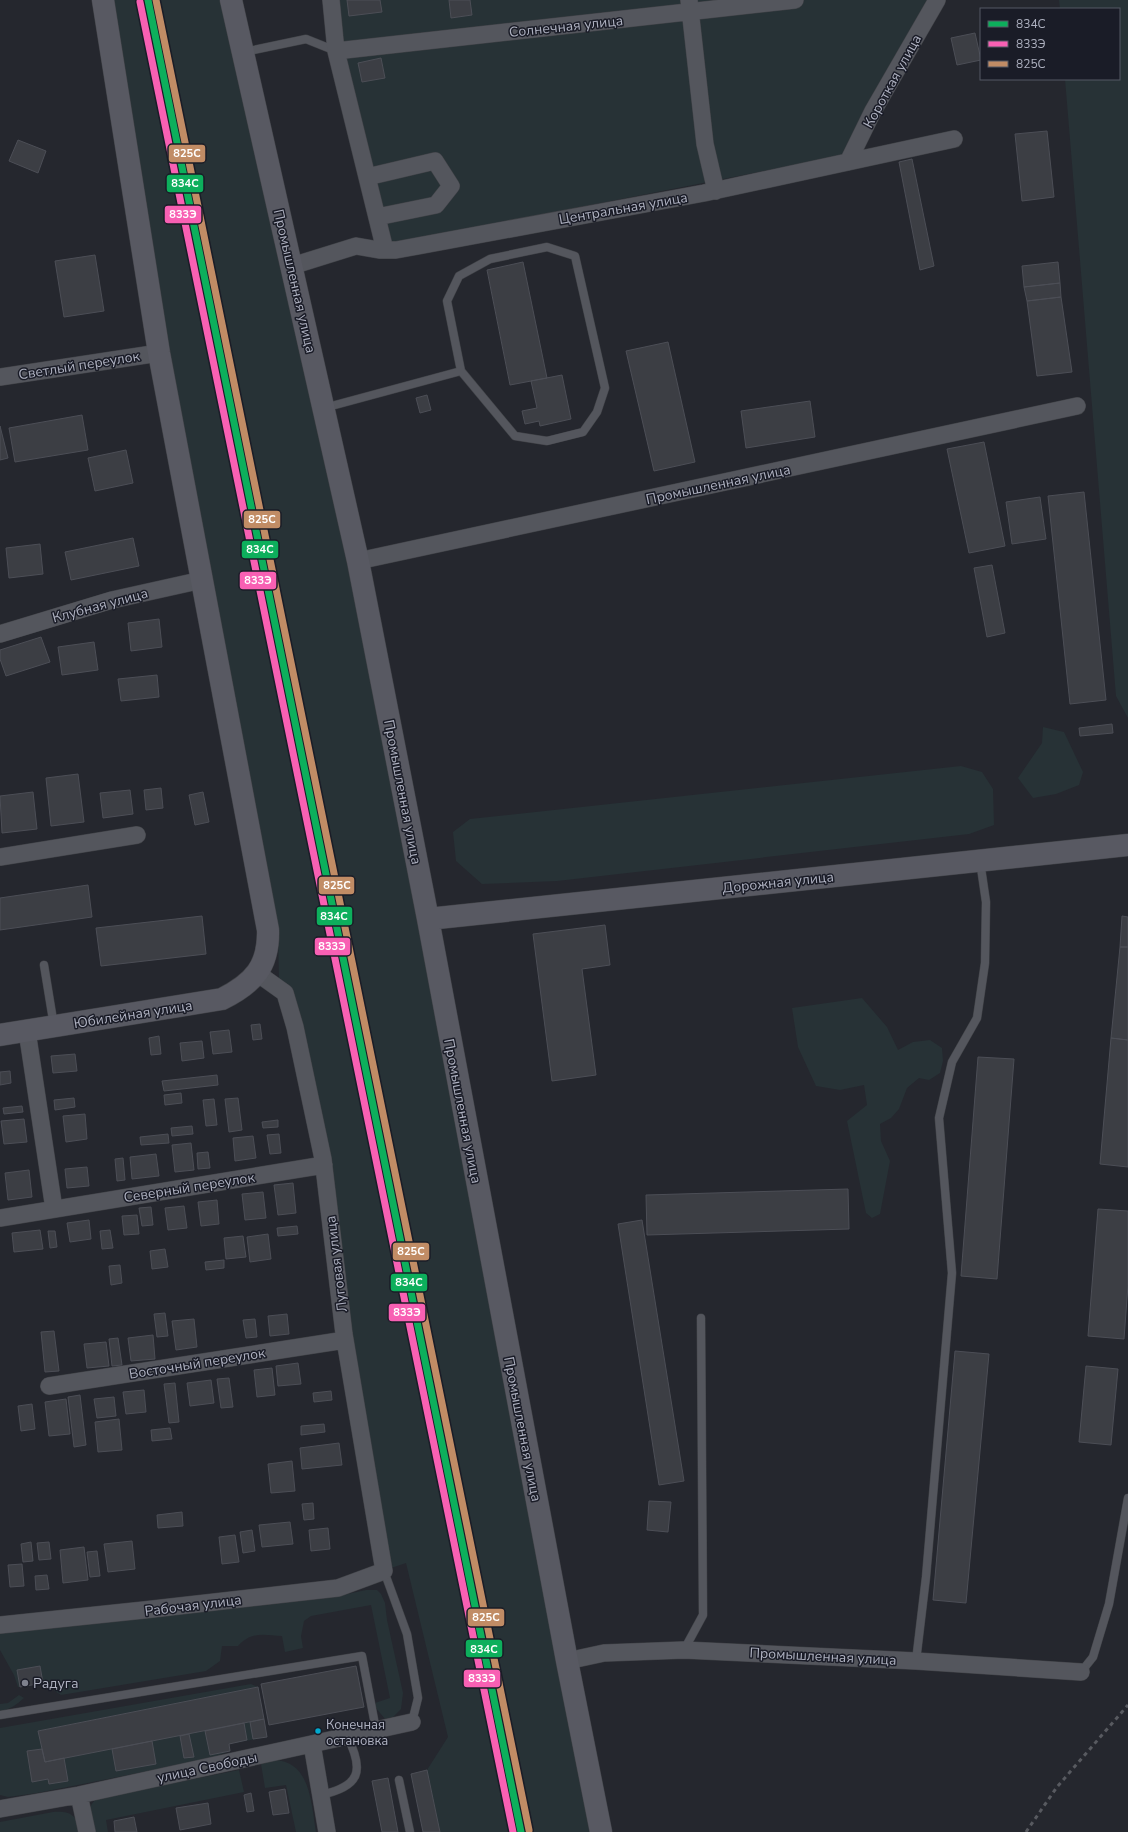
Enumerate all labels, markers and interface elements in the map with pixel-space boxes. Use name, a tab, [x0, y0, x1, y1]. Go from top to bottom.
legend	[980, 8, 1120, 80]
street label: Солнечная улица	[508, 11, 624, 42]
text: 834С	[1016, 16, 1046, 32]
street label: Короткая улица	[859, 31, 926, 131]
text: 833Э	[1016, 36, 1046, 52]
text: 825С	[1016, 56, 1046, 72]
line badge: 825С	[168, 144, 206, 163]
text: 825С	[173, 146, 201, 161]
line badge: 834С	[166, 174, 204, 193]
text: 834С	[171, 176, 199, 191]
street label: Центральная улица	[557, 188, 689, 229]
line badge: 833Э	[164, 205, 202, 224]
text: 833Э	[169, 207, 197, 222]
street label: Промышленная улица	[269, 207, 320, 355]
street label: Светлый переулок	[17, 346, 142, 384]
street label: Промышленная улица	[644, 460, 792, 509]
line badge: 825С	[243, 510, 281, 529]
text: 825С	[248, 512, 276, 527]
line badge: 834С	[241, 540, 279, 559]
text: 834С	[246, 542, 274, 557]
line badge: 833Э	[239, 571, 277, 590]
text: 833Э	[244, 573, 272, 588]
street label: Клубная улица	[50, 584, 150, 627]
street label: Промышленная улица	[379, 718, 426, 866]
street label: Дорожная улица	[721, 867, 835, 898]
line badge: 825С	[318, 876, 355, 895]
text: 825С	[323, 878, 351, 893]
line badge: 834С	[316, 906, 353, 926]
text: 834С	[320, 909, 348, 924]
line badge: 833Э	[314, 937, 351, 956]
text: 833Э	[318, 939, 346, 954]
street label: Юбилейная улица	[72, 996, 194, 1033]
street label: Промышленная улица	[439, 1037, 486, 1185]
street label: Северный переулок	[122, 1168, 257, 1207]
street label: Луговая улица	[321, 1215, 352, 1313]
line badge: 825С	[392, 1242, 430, 1261]
text: 825С	[397, 1244, 425, 1259]
line badge: 834С	[390, 1273, 428, 1292]
text: 834С	[395, 1275, 423, 1290]
line badge: 833Э	[388, 1303, 426, 1322]
text: 833Э	[393, 1305, 421, 1320]
street label: Восточный переулок	[128, 1343, 267, 1384]
street label: Промышленная улица	[499, 1355, 546, 1503]
street label: Рабочая улица	[143, 1590, 243, 1621]
line badge: 825С	[467, 1608, 505, 1627]
text: 825С	[472, 1610, 500, 1625]
line badge: 834С	[465, 1639, 503, 1658]
text: 834С	[470, 1642, 498, 1657]
street label: Промышленная улица	[749, 1643, 897, 1670]
line badge: 833Э	[463, 1669, 501, 1688]
text: 833Э	[468, 1671, 496, 1686]
place label: Радуга	[33, 1674, 79, 1693]
marker: Радуга	[20, 1678, 30, 1688]
place label: Конечная остановка	[326, 1716, 388, 1750]
marker: Конечная остановка	[313, 1726, 323, 1736]
street label: улица Свободы	[155, 1748, 259, 1787]

